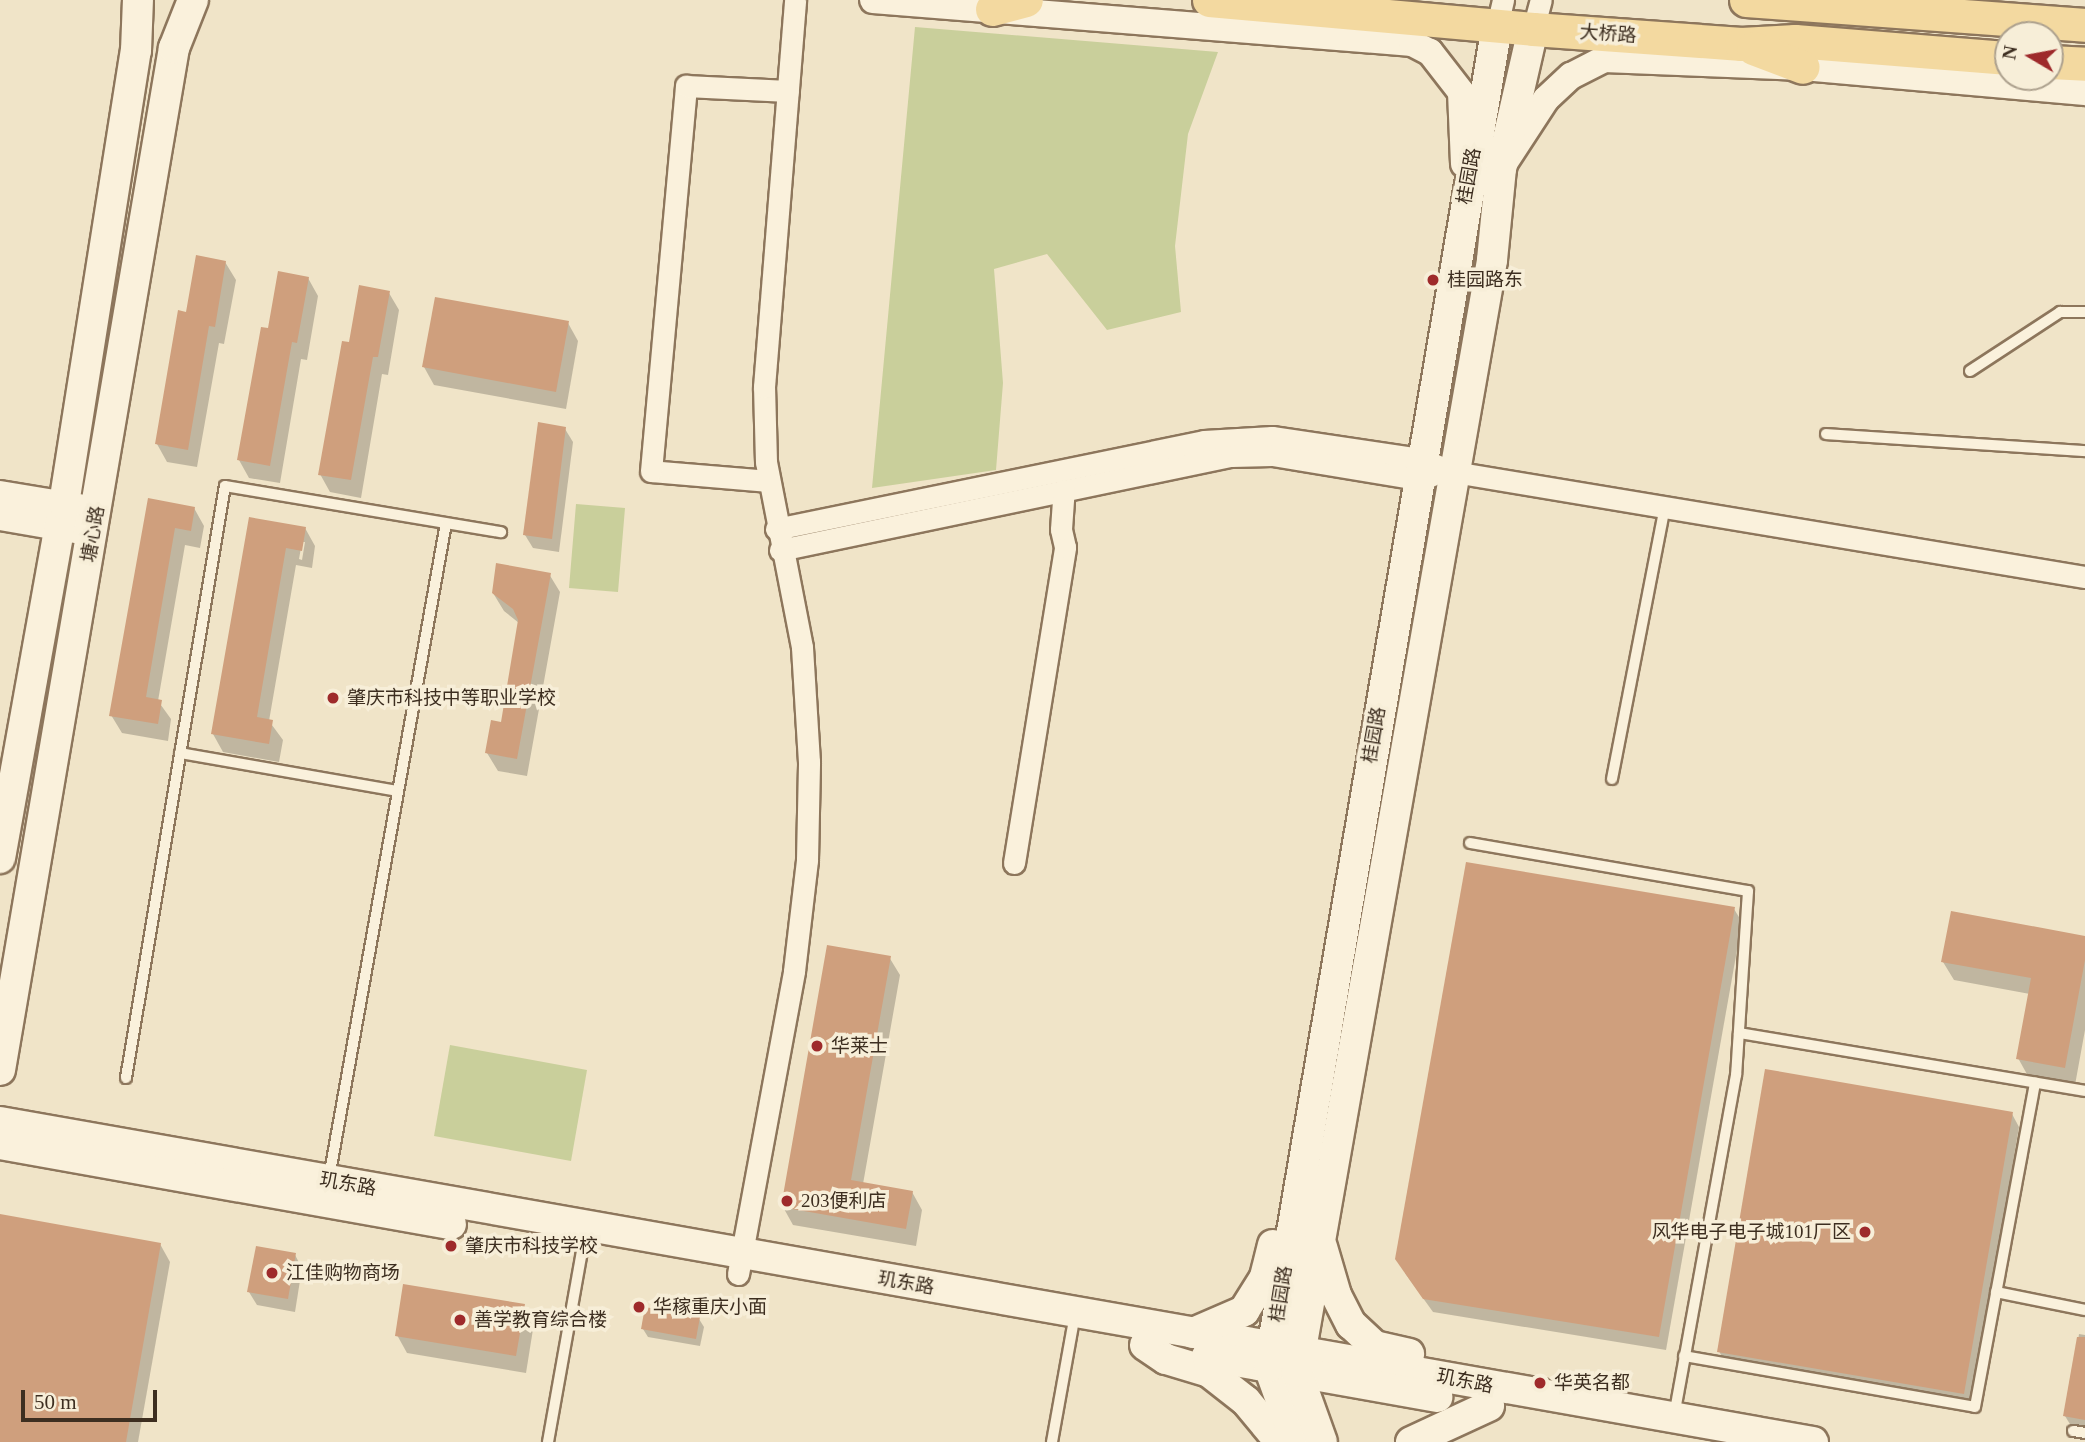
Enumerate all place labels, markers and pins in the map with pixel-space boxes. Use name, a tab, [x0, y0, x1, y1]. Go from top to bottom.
place label: 桂园路东	[1447, 269, 1523, 291]
marker: 桂园路东	[1425, 272, 1441, 288]
place label: 肇庆市科技中等职业学校	[347, 687, 556, 709]
marker: 肇庆市科技中等职业学校	[325, 690, 341, 706]
place label: 华莱士	[831, 1035, 888, 1057]
marker: 华莱士	[809, 1038, 825, 1054]
place label: 203便利店	[801, 1190, 886, 1212]
marker: 203便利店	[779, 1193, 795, 1209]
place label: 风华电子电子城101厂区	[1652, 1221, 1851, 1243]
marker: 风华电子电子城101厂区	[1857, 1224, 1873, 1240]
place label: 肇庆市科技学校	[465, 1235, 598, 1257]
marker: 肇庆市科技学校	[443, 1238, 459, 1254]
place label: 江佳购物商场	[286, 1262, 400, 1284]
marker: 江佳购物商场	[264, 1265, 280, 1281]
place label: 华稼重庆小面	[653, 1296, 767, 1318]
marker: 华稼重庆小面	[631, 1299, 647, 1315]
place label: 善学教育综合楼	[474, 1309, 607, 1331]
marker: 善学教育综合楼	[452, 1312, 468, 1328]
place label: 华英名都	[1554, 1372, 1630, 1394]
marker: 华英名都	[1532, 1375, 1548, 1391]

